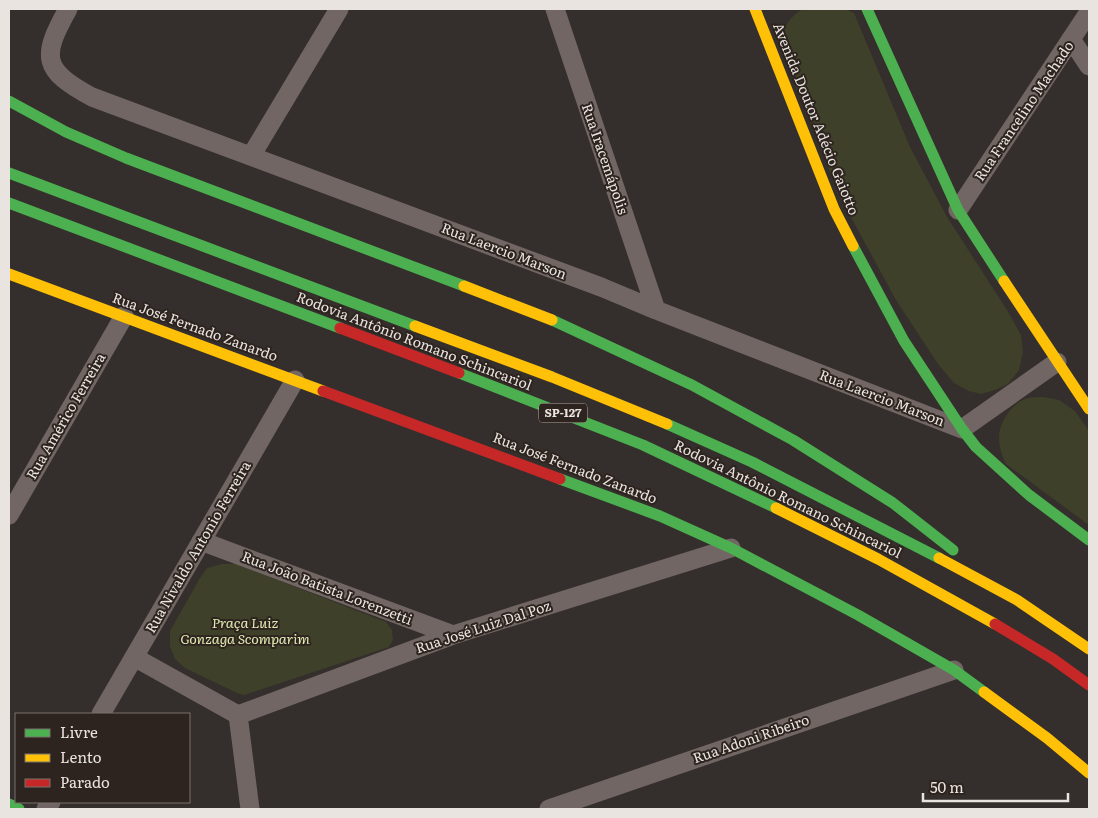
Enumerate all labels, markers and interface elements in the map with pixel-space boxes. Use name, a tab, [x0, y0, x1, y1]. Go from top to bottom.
street label: Avenida Doutor Adécio Gaiotto	[769, 19, 865, 218]
street label: Rua Francelino Machado	[969, 36, 1078, 185]
street label: Rua Iracemápolis	[578, 101, 634, 217]
street label: Rua Laercio Marson	[439, 217, 570, 283]
street label: Rodovia Antônio Romano Schincariol	[294, 286, 535, 394]
street label: Rua José Fernado Zanardo	[110, 287, 281, 365]
street label: Rua Américo Ferreira	[21, 348, 110, 482]
street label: Rua Laercio Marson	[817, 364, 948, 430]
road number: SP-127	[539, 403, 587, 422]
street label: Rua José Fernado Zanardo	[490, 426, 661, 508]
street label: Rodovia Antônio Romano Schincariol	[671, 434, 906, 562]
street label: Rua Nivaldo Antonio Ferreira	[140, 456, 255, 636]
street label: Rua João Batista Lorenzetti	[239, 545, 416, 629]
street label: Rua José Luiz Dal Poz	[412, 595, 553, 657]
park label: Praça Luiz Gonzaga Scomparim	[180, 612, 310, 648]
street label: Rua Adoni Ribeiro	[690, 709, 812, 767]
legend	[15, 713, 190, 803]
text: Livre	[60, 720, 98, 743]
text: Lento	[60, 745, 102, 768]
text: Parado	[60, 770, 110, 793]
scale bar	[923, 770, 1068, 802]
text: 50 m	[930, 775, 964, 798]

